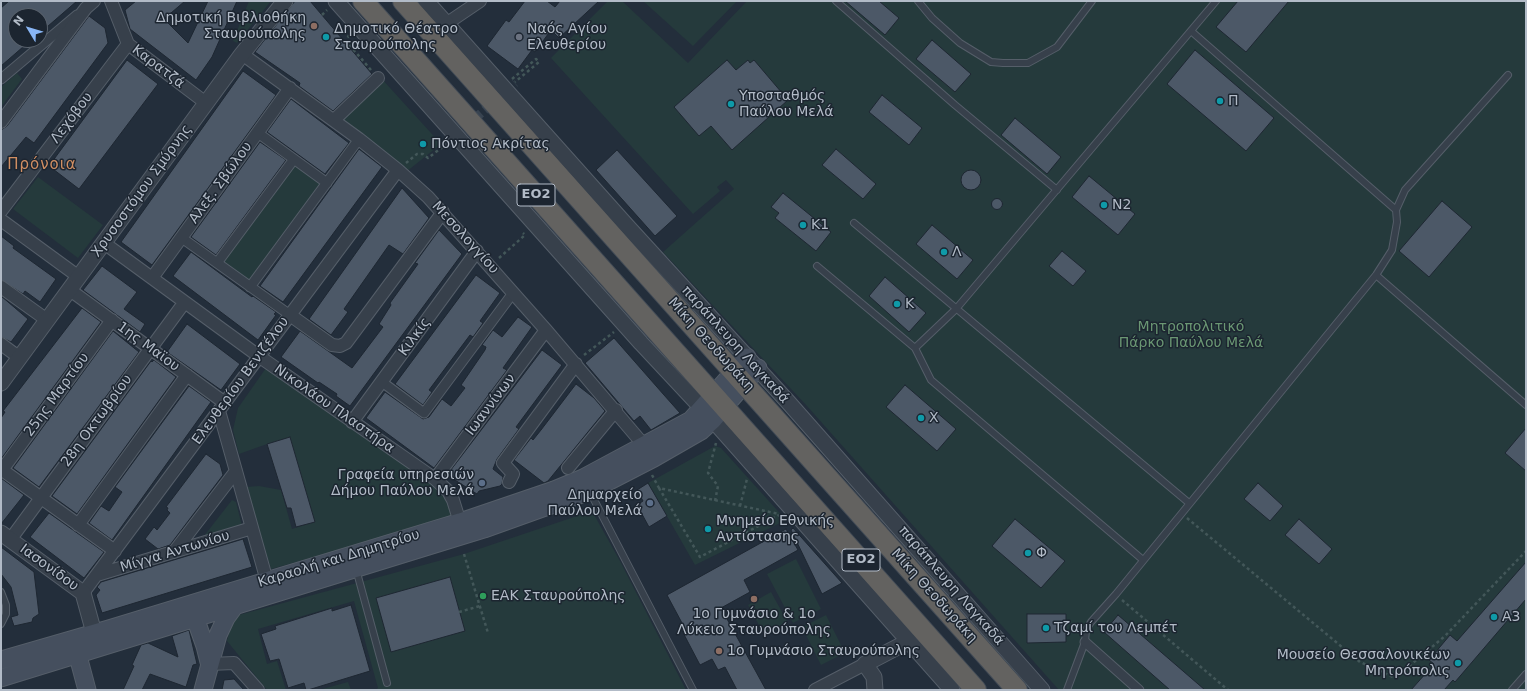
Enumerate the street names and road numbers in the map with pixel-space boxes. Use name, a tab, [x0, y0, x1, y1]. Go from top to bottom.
street label: Καρατζά	[128, 42, 188, 92]
street label: Λεχόβου	[47, 89, 97, 147]
street label: Χρυσοστόμου Σμύρνης	[88, 122, 196, 260]
street label: Αλεξ. Σβώλου	[186, 139, 256, 227]
road number: ΕΟ2	[517, 184, 555, 206]
street label: Μεσολογγίου	[428, 198, 502, 278]
street label: παράπλευρη Λαγκαδά	[678, 283, 792, 407]
street label: Μίκη Θεοδωράκη	[664, 294, 758, 396]
street label: Ελευθερίου Βενιζέλου	[189, 314, 293, 448]
street label: Κιλκίς	[395, 315, 435, 359]
street label: 1ης Μαϊου	[113, 319, 183, 375]
street label: 25ης Μαρτίου	[21, 350, 93, 440]
street label: Νικολάου Πλαστήρα	[271, 361, 397, 457]
street label: Ιωαννίνων	[462, 371, 520, 439]
street label: 28η Οκτωβρίου	[58, 372, 136, 470]
street label: παράπλευρη Λαγκαδά	[895, 523, 1007, 649]
street label: Καραολή και Δημητρίου	[256, 526, 422, 592]
street label: Μίγγα Αντωνίου	[118, 527, 232, 577]
street label: Ιασονίδου	[16, 541, 82, 595]
street label: Μίκη Θεοδωράκη	[887, 545, 981, 647]
road number: ΕΟ2	[842, 549, 880, 571]

